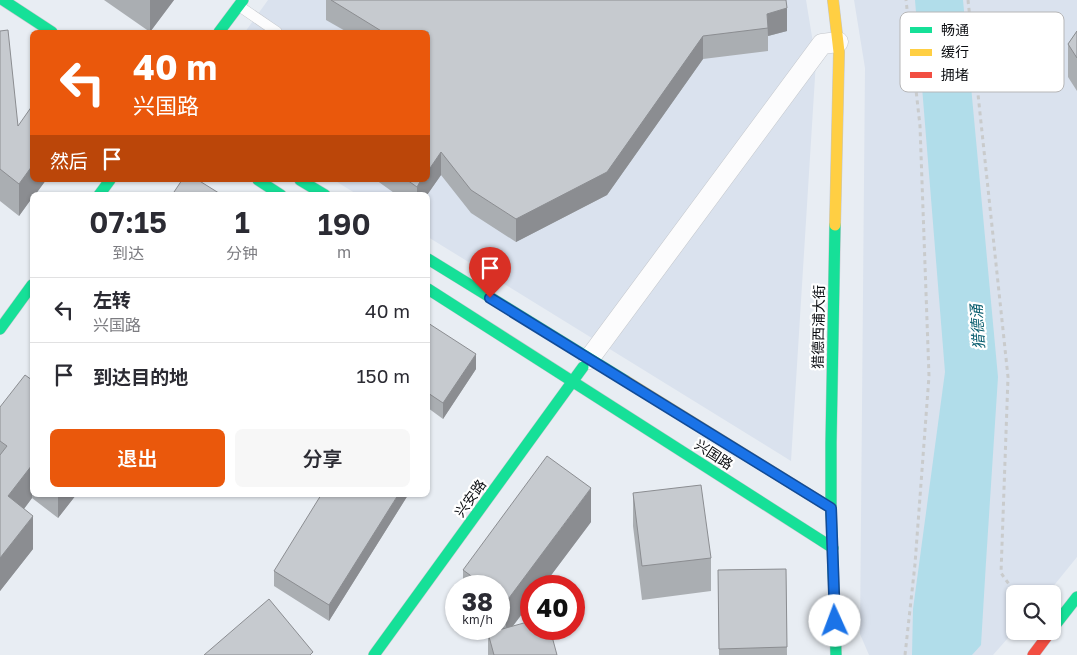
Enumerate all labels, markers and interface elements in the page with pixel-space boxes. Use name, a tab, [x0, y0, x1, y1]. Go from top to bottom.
legend	[900, 12, 1064, 92]
text: 畅通	[941, 21, 969, 38]
text: 缓行	[941, 43, 969, 60]
text: 40 m	[133, 46, 217, 88]
icon: left	[50, 50, 115, 115]
text: 拥堵	[941, 66, 969, 83]
text: 兴国路	[133, 92, 199, 119]
icon: arrive	[98, 145, 126, 173]
text: 然后	[50, 149, 88, 172]
text: 07:15	[89, 204, 167, 240]
text: 1	[235, 204, 250, 240]
text: 190	[318, 206, 371, 242]
text: m	[337, 242, 351, 262]
text: 到达	[112, 243, 144, 263]
text: 分钟	[226, 243, 258, 263]
pin	[469, 247, 511, 298]
icon: arrive	[476, 254, 504, 282]
street label: 猎德西浦大街	[809, 285, 827, 369]
text: 左转	[93, 288, 131, 311]
icon: left	[50, 296, 78, 324]
text: 40 m	[365, 299, 410, 322]
water label: 猎德涌	[966, 302, 988, 350]
text: 兴国路	[93, 315, 141, 335]
icon: arrive	[50, 361, 78, 389]
text: 150 m	[356, 364, 410, 387]
text: 到达目的地	[93, 365, 188, 388]
button: 退出	[50, 429, 225, 487]
button: 分享	[235, 429, 410, 487]
street label: 兴国路	[692, 435, 736, 473]
street label: 兴安路	[451, 476, 489, 520]
speed limit sign: 40	[520, 575, 585, 640]
map controls	[1006, 585, 1061, 640]
button: search	[1006, 585, 1061, 640]
text: 38	[462, 586, 493, 617]
position arrow	[808, 594, 860, 646]
text: km/h	[462, 612, 493, 627]

